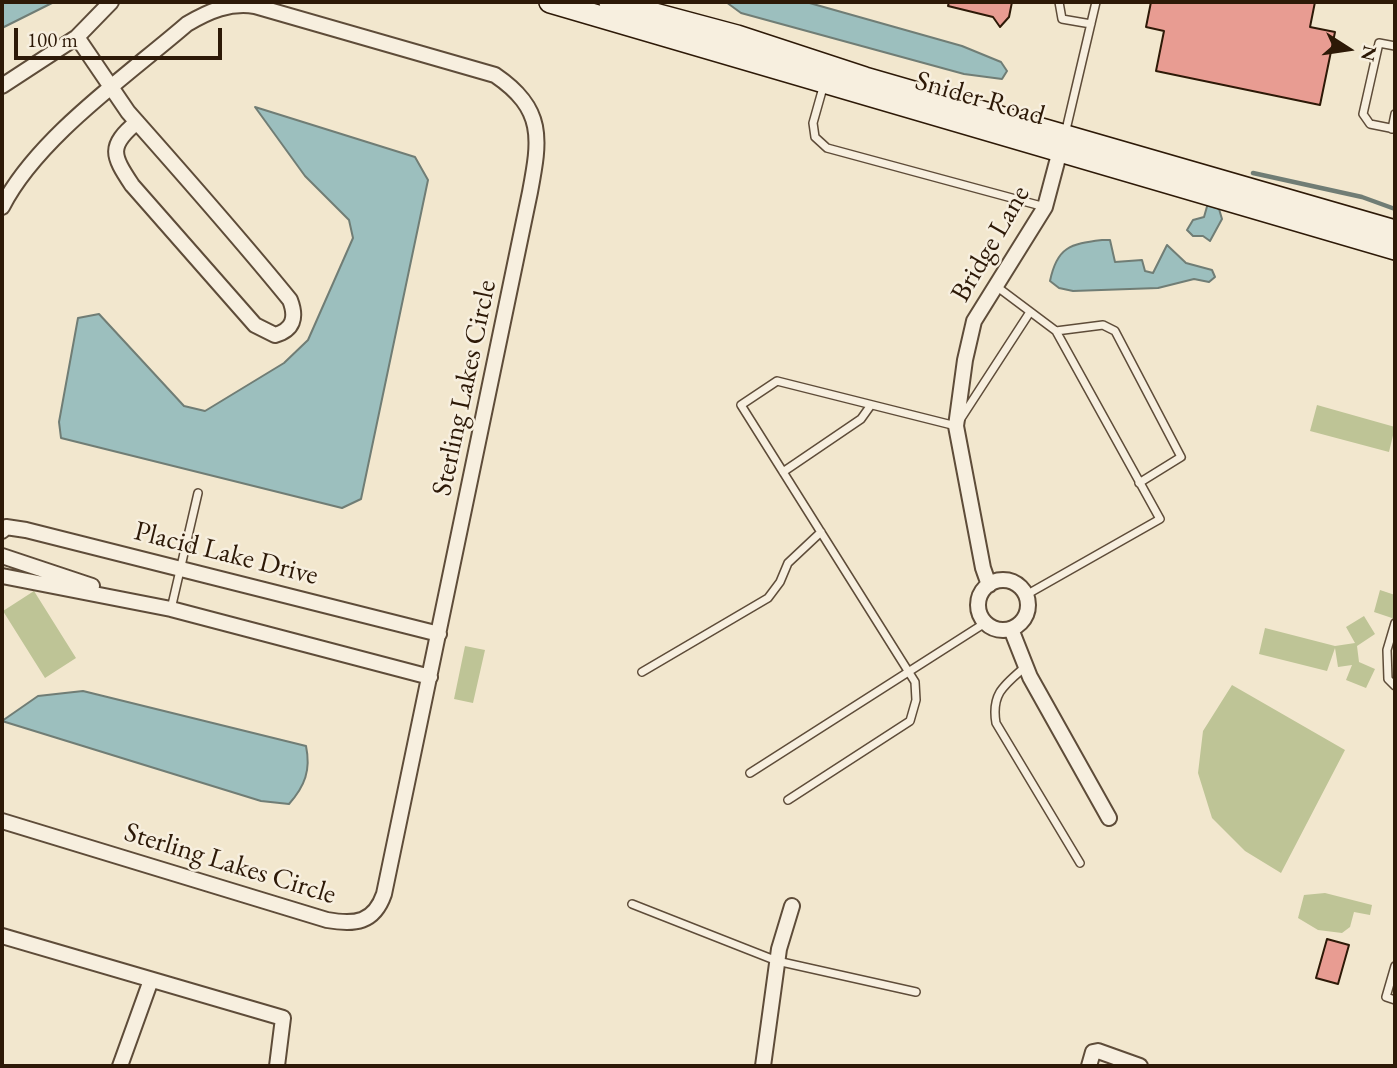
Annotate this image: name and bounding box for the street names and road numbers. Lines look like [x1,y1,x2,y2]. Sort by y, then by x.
street label: Snider Road [911,64,1049,134]
street label: Bridge Lane [944,180,1038,308]
street label: Sterling Lakes Circle [426,277,504,499]
street label: Placid Lake Drive [131,515,321,593]
street label: Sterling Lakes Circle [120,816,340,912]

